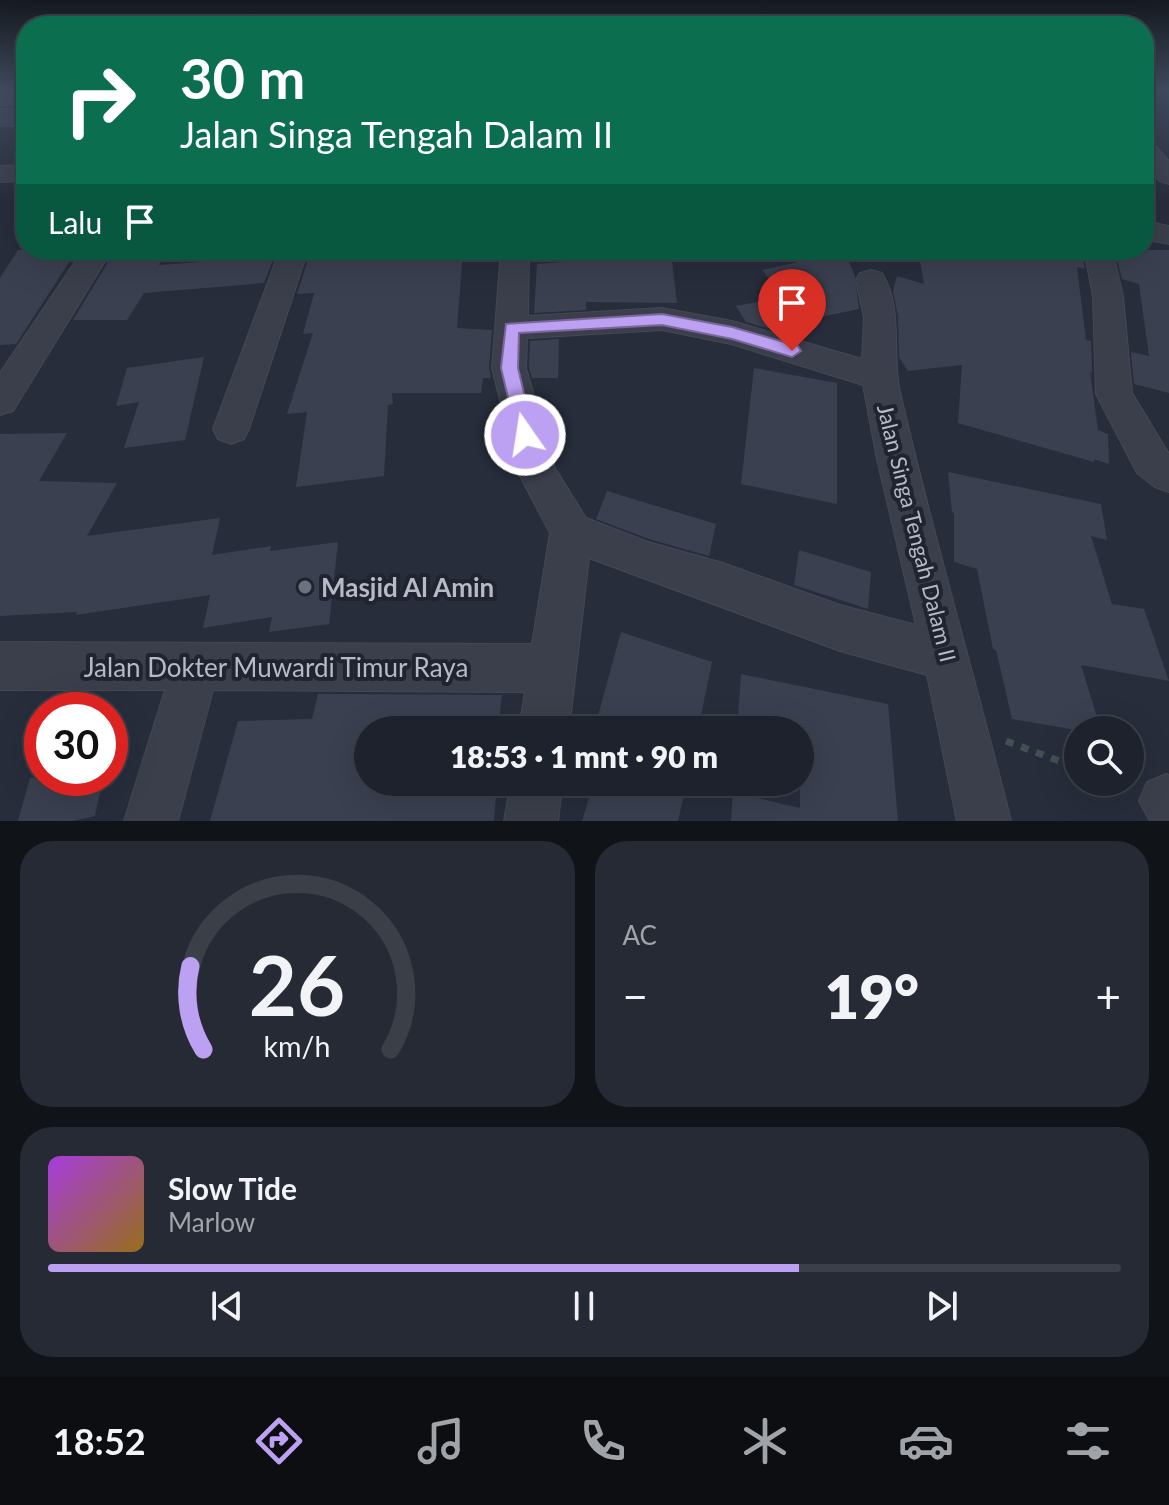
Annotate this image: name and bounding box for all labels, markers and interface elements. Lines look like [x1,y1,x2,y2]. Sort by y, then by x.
text: 30 m [180,44,305,111]
icon: right [48,48,152,152]
text: Jalan Singa Tengah Dalam II [180,112,613,156]
icon: arrive [118,200,162,244]
text: Lalu [48,204,102,240]
pin [758,269,826,351]
icon: arrive [770,281,814,325]
position arrow [483,393,567,477]
street label: Jalan Singa Tengah Dalam II [872,401,962,665]
place label: Masjid Al Amin [321,571,494,603]
marker: Masjid Al Amin [296,578,314,596]
street label: Jalan Dokter Muwardi Timur Raya [84,651,468,683]
speed limit sign: 30 [24,692,128,796]
map controls [1064,716,1144,796]
button: search [1064,716,1144,796]
text: 18:53 · 1 mnt · 90 m [450,738,718,774]
text: AC [623,919,657,951]
text: 26 [249,934,346,1034]
text: 19° [824,960,919,1032]
text: − [623,970,648,1022]
text: + [1095,970,1121,1022]
text: km/h [264,1029,331,1063]
text: Slow Tide [168,1170,297,1206]
text: Marlow [168,1206,255,1238]
icon: previous [205,1284,249,1328]
icon: pause [562,1284,606,1328]
icon: next [920,1284,964,1328]
icon: directions [251,1413,307,1469]
icon: music [413,1413,469,1469]
icon: phone [575,1413,631,1469]
icon: climate [737,1413,793,1469]
icon: car [898,1413,954,1469]
icon: filters [1060,1413,1116,1469]
text: 18:52 [53,1419,146,1463]

